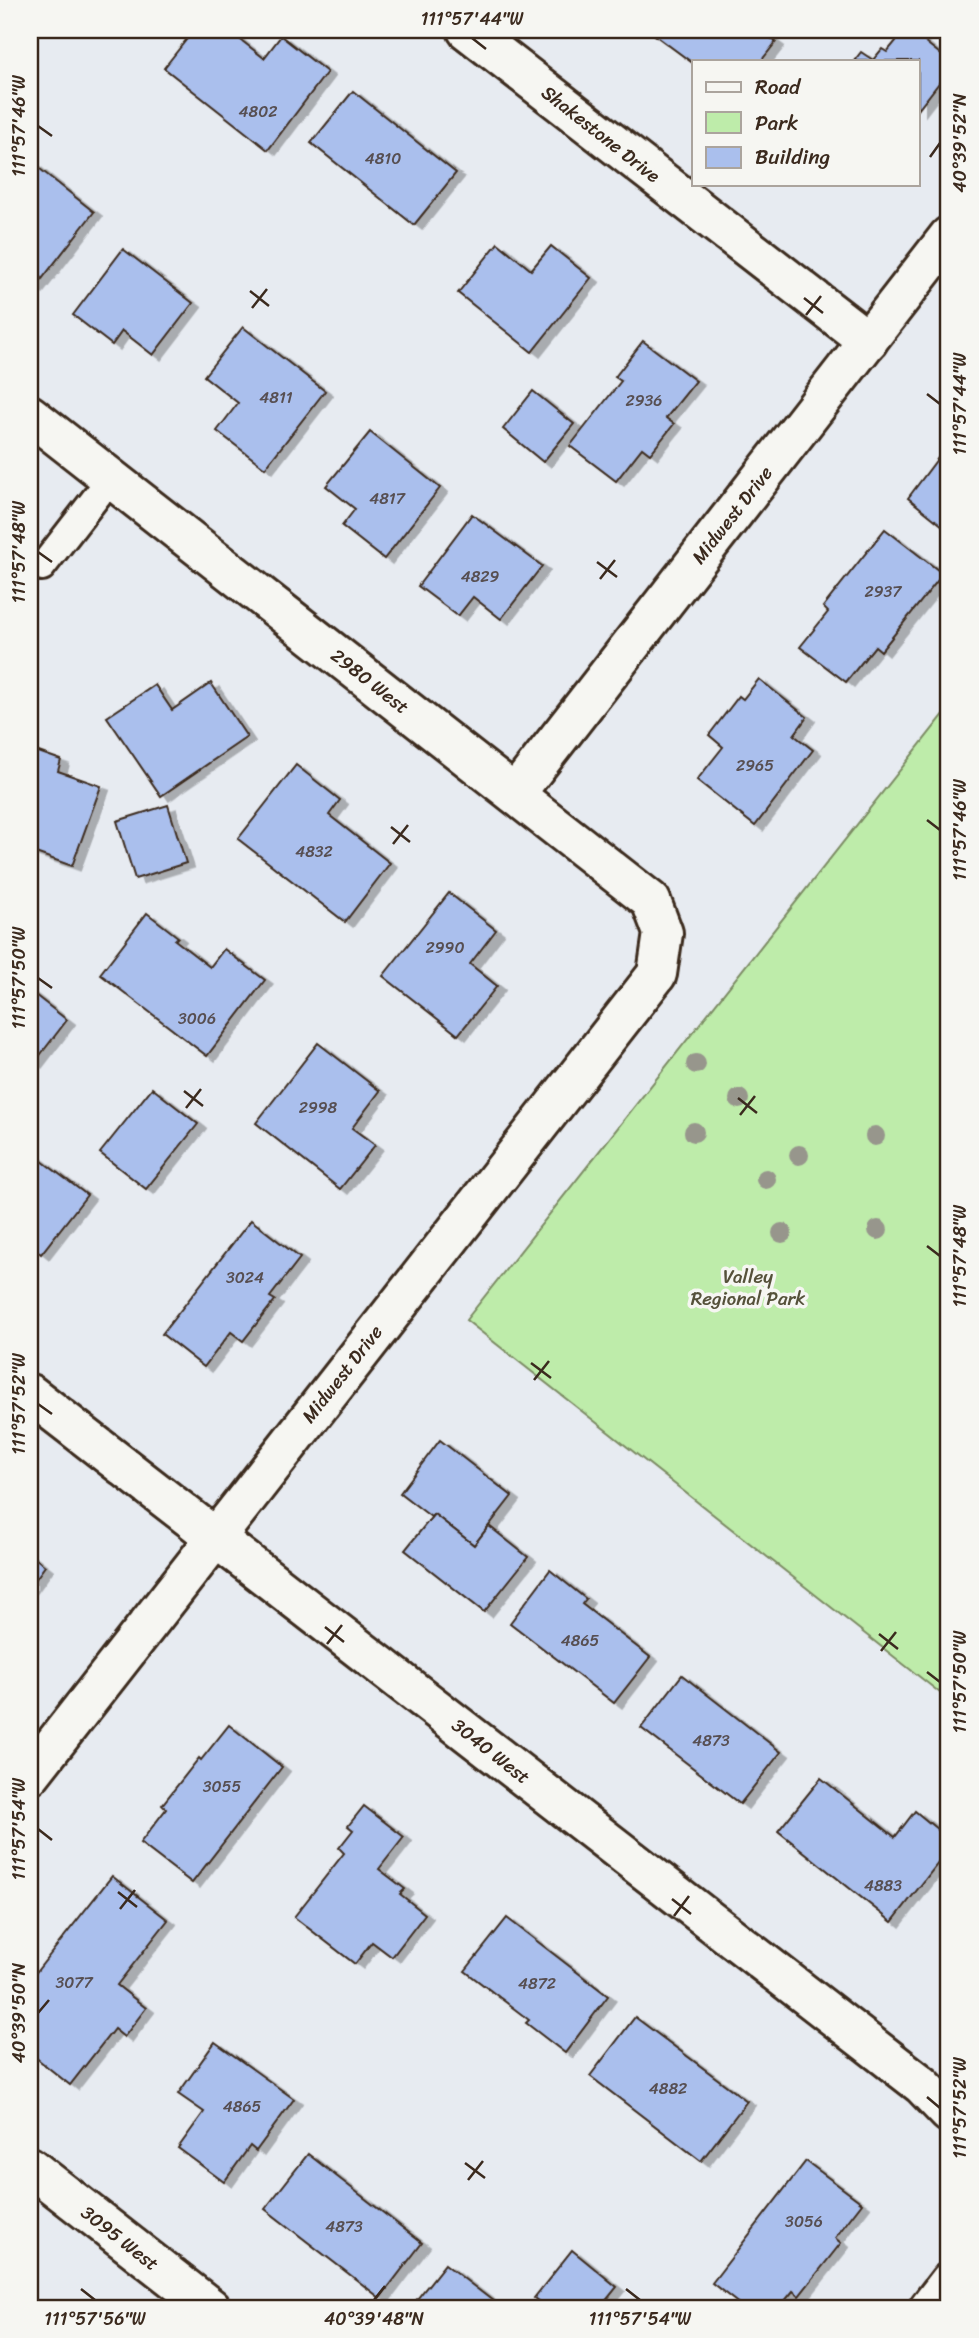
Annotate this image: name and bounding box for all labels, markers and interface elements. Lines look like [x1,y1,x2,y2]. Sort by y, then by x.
text: 111°57'44"W [421,3,524,35]
legend [692,60,920,186]
text: Road [755,68,802,106]
text: 111°57'46"W [3,74,35,177]
street label: Shakestone Drive [534,77,668,191]
text: 40°39'52"N [944,93,976,193]
house number: 4802 [239,97,278,126]
text: Park [755,104,798,142]
text: Building [755,138,831,176]
house number: 4810 [365,144,401,173]
text: 111°57'44"W [944,352,976,455]
house number: 4811 [259,383,293,412]
house number: 2936 [626,386,662,415]
street label: Midwest Drive [683,458,781,572]
house number: 4817 [369,484,406,513]
text: 111°57'48"W [3,500,35,603]
house number: 4829 [461,562,500,591]
house number: 2937 [865,577,902,606]
street label: 2980 West [323,640,417,722]
house number: 2965 [736,751,774,780]
text: 111°57'46"W [944,778,976,881]
house number: 4832 [295,837,333,866]
text: 111°57'50"W [3,926,35,1029]
house number: 2990 [426,933,465,962]
house number: 3006 [178,1004,216,1033]
house number: 2998 [299,1093,338,1122]
text: 111°57'48"W [944,1204,976,1307]
park label: Valley Regional Park [691,1260,805,1315]
house number: 3024 [226,1263,264,1292]
street label: Midwest Drive [293,1317,391,1431]
text: 111°57'52"W [3,1352,35,1455]
house number: 4865 [561,1626,599,1655]
text: 111°57'50"W [944,1630,976,1733]
street label: 3040 West [444,1709,538,1793]
house number: 4873 [692,1726,730,1755]
house number: 3055 [203,1772,241,1801]
text: 111°57'54"W [3,1777,35,1880]
house number: 4883 [864,1871,902,1900]
text: 40°39'50"N [3,1962,35,2063]
house number: 3077 [55,1968,93,1997]
house number: 4872 [518,1969,556,1998]
text: 111°57'52"W [944,2056,976,2159]
house number: 4882 [649,2074,687,2103]
house number: 4865 [223,2092,261,2121]
street label: 3095 West [74,2197,166,2279]
house number: 3056 [785,2207,823,2236]
house number: 4873 [325,2212,363,2241]
text: 111°57'56"W [44,2303,147,2335]
text: 40°39'48"N [324,2303,425,2335]
text: 111°57'54"W [589,2303,692,2335]

